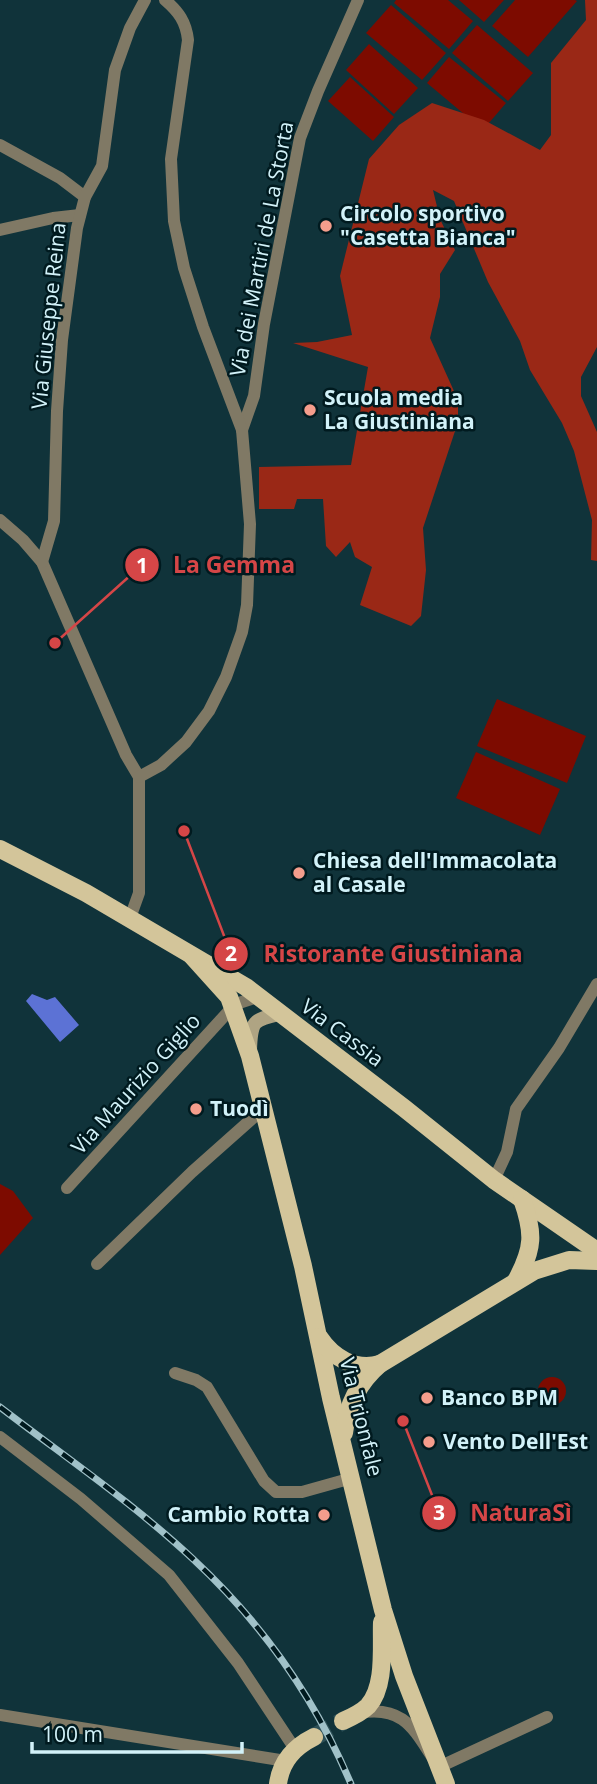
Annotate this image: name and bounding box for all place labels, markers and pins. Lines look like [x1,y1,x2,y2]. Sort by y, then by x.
place label: Circolo sportivo "Casetta Bianca" [340,199,516,251]
marker: Circolo sportivo "Casetta Bianca" [318,218,334,234]
place label: Scuola media La Giustiniana [324,383,475,435]
marker: Scuola media La Giustiniana [302,402,318,418]
callout: La Gemma [124,543,309,587]
place label: Chiesa dell'Immacolata al Casale [313,846,557,898]
marker: Chiesa dell'Immacolata al Casale [291,865,307,881]
callout: Ristorante Giustiniana [214,932,536,976]
place label: Tuodì [210,1094,269,1122]
marker: Tuodì [188,1101,204,1117]
place label: Banco BPM [441,1383,558,1411]
marker: Banco BPM [419,1390,435,1406]
place label: Vento Dell'Est [443,1427,588,1455]
marker: Vento Dell'Est [421,1434,437,1450]
callout: NaturaSì [421,1491,586,1535]
place label: Cambio Rotta [167,1500,310,1528]
marker: Cambio Rotta [316,1507,332,1523]

